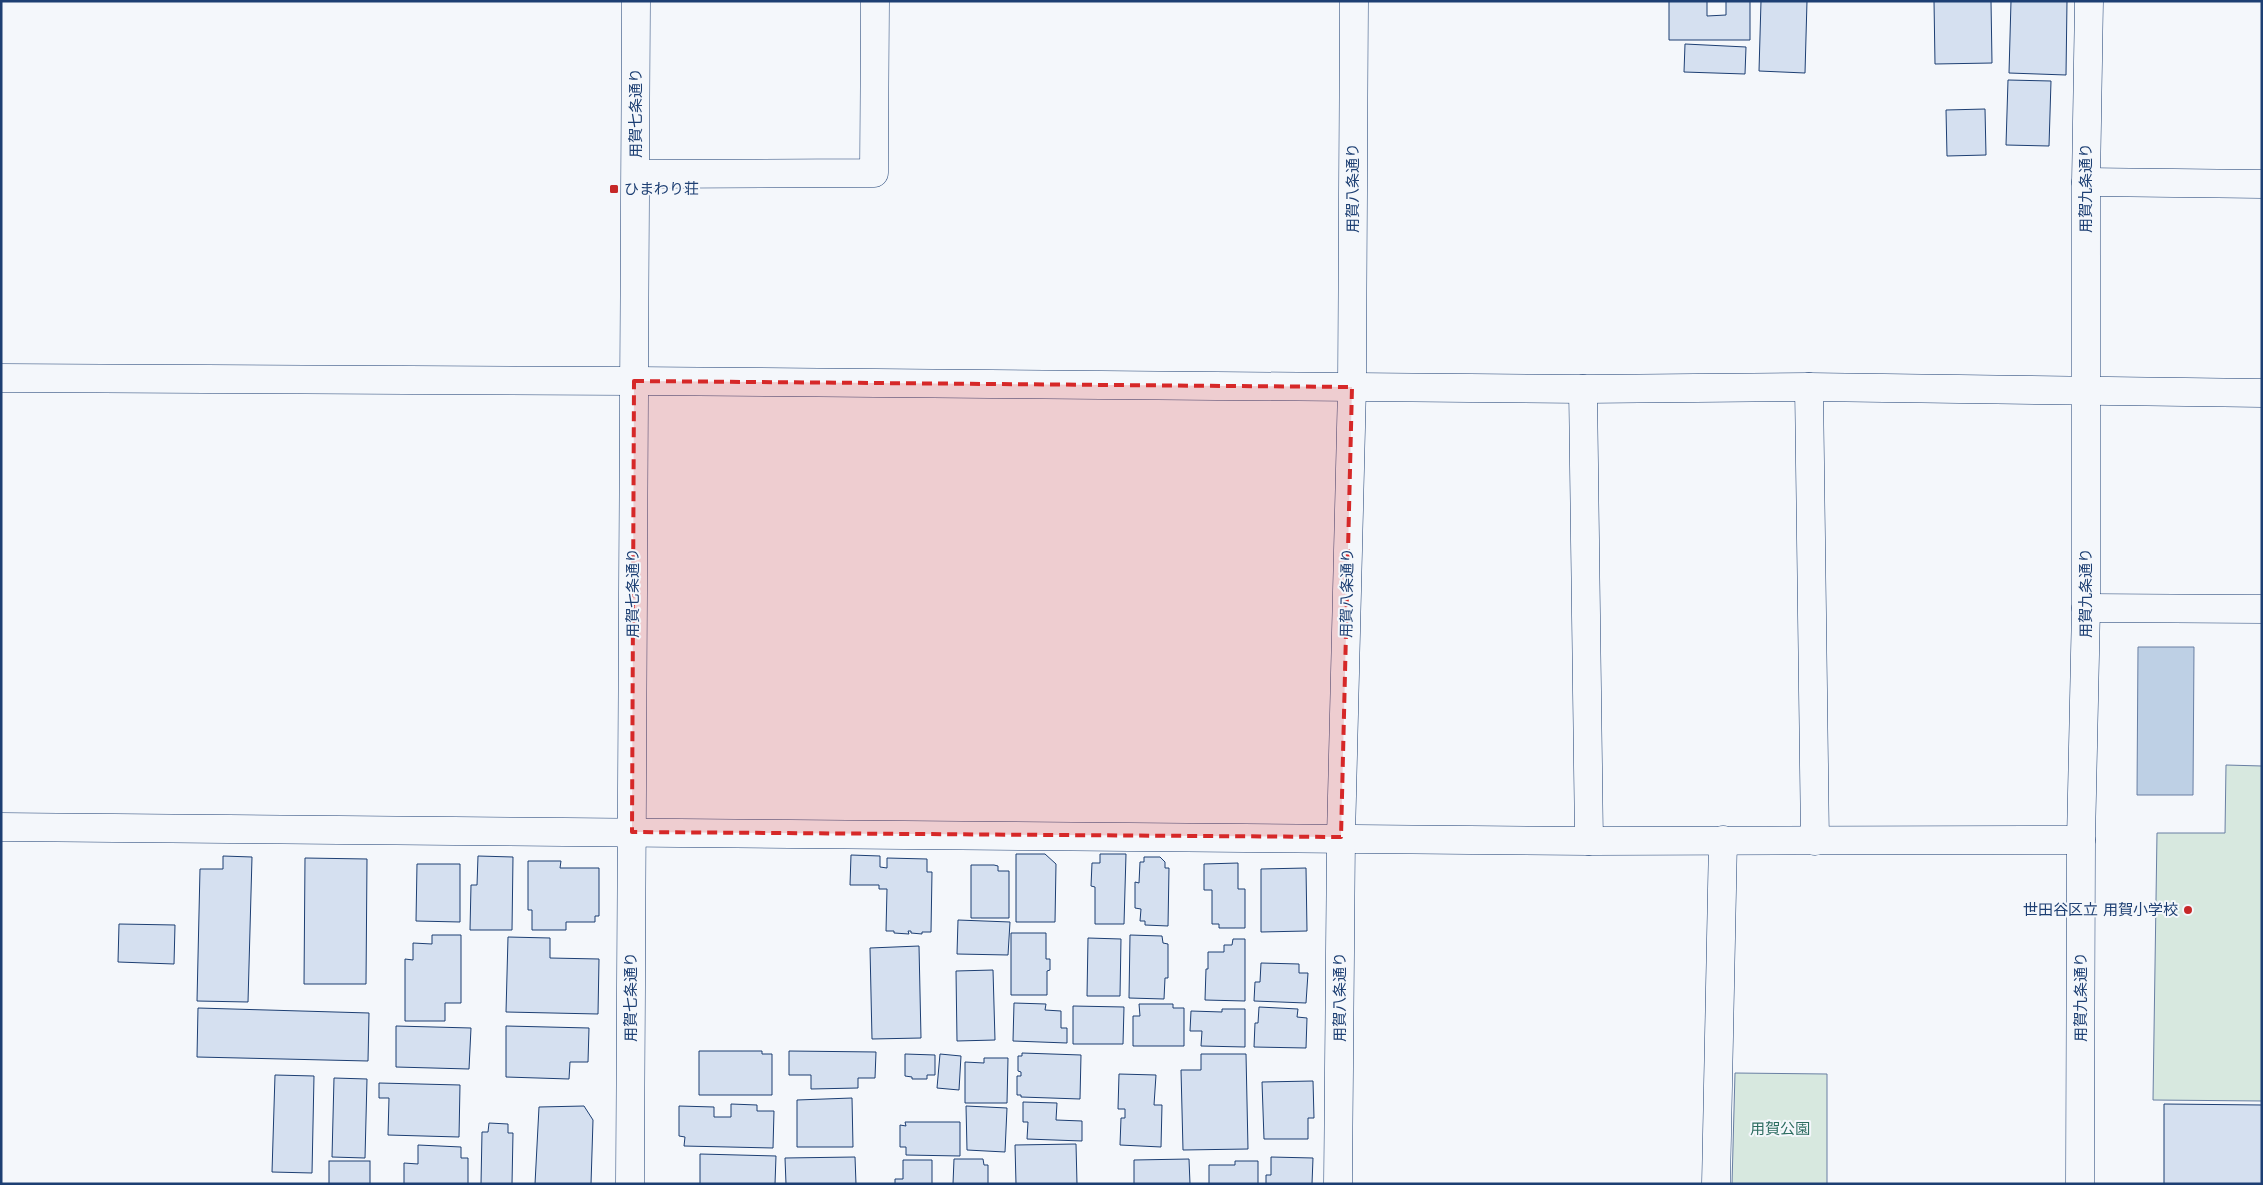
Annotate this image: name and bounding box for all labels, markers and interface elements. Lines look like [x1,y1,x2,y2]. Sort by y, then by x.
street label: 用賀七条通り [627,68,645,158]
street label: 用賀八条通り [1344,143,1362,233]
street label: 用賀九条通り [2077,143,2095,233]
place label: ひまわり荘 [624,180,699,198]
marker: ひまわり荘 [608,183,620,195]
street label: 用賀七条通り [624,548,642,638]
street label: 用賀八条通り [1337,548,1357,638]
street label: 用賀九条通り [2077,548,2095,638]
place label: 世田谷区立 用賀小学校 [2023,901,2178,919]
marker: 世田谷区立 用賀小学校 [2182,904,2194,916]
street label: 用賀七条通り [622,952,640,1042]
street label: 用賀八条通り [1331,952,1349,1042]
street label: 用賀九条通り [2072,952,2090,1042]
park label: 用賀公園 [1750,1120,1810,1138]

